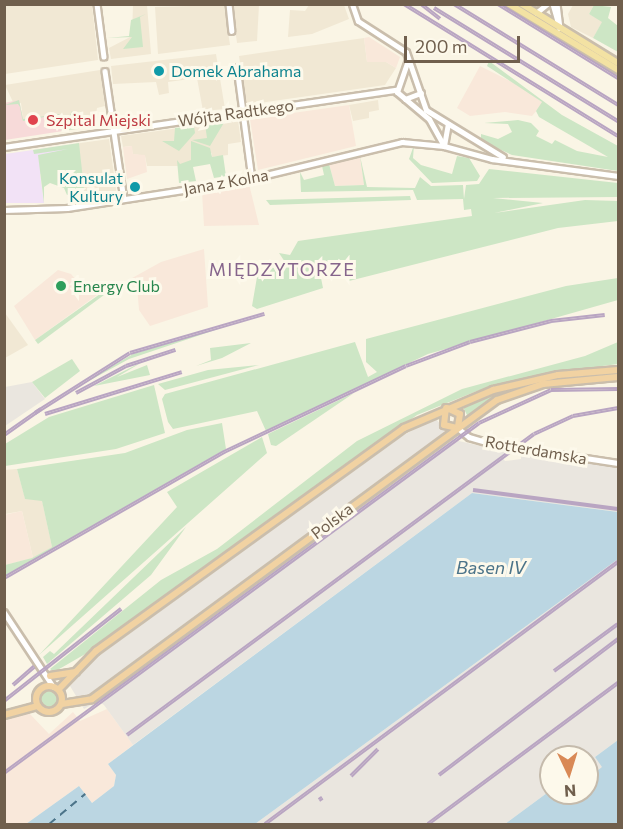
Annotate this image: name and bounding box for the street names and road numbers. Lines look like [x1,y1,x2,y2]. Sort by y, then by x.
street label: Wójta Radtkego [177,95,295,131]
street label: Jana z Kolna [182,165,270,199]
street label: Rotterdamska [484,432,588,468]
street label: Polska [307,499,357,543]

